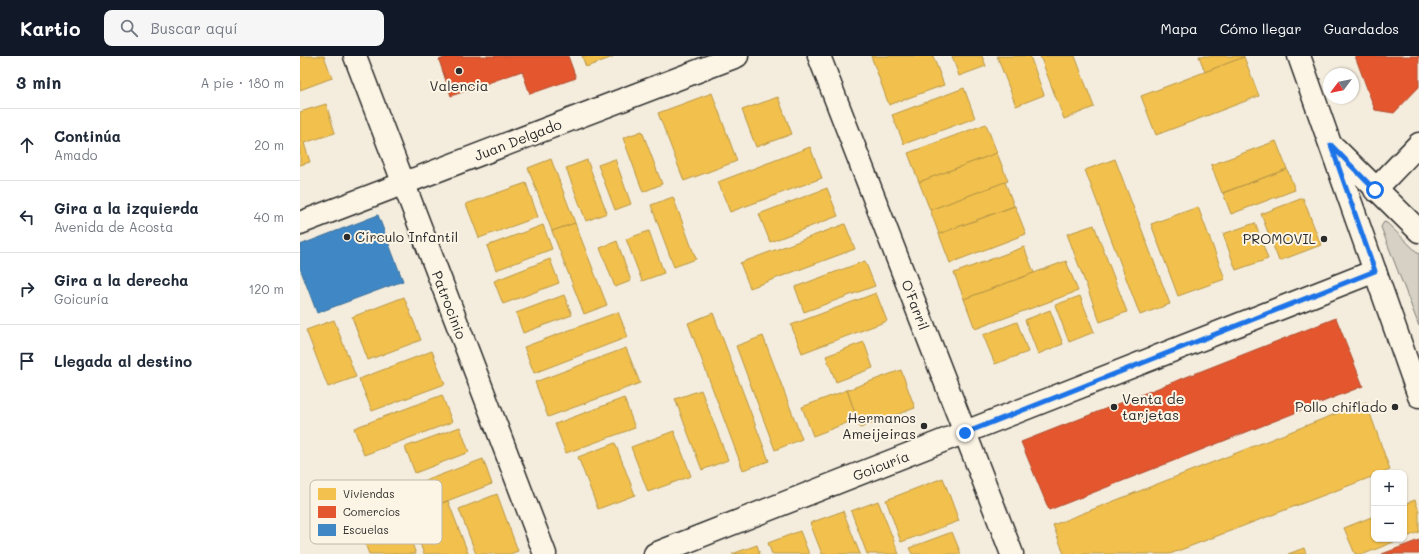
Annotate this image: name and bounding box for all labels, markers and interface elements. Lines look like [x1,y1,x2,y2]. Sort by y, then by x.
search box [104,10,384,46]
text: Kartio [20,16,80,41]
icon: search [118,17,140,39]
text: Buscar aquí [150,18,238,38]
text: Mapa [1161,19,1198,38]
text: Cómo llegar [1220,19,1302,38]
text: Guardados [1324,19,1399,38]
marker: Valencia [454,66,464,76]
north arrow [1323,68,1359,104]
text: 3 min [16,71,61,93]
text: A pie · 180 m [201,74,284,91]
place label: Valencia [430,76,488,95]
street label: Juan Delgado [471,114,564,165]
text: Continúa [54,126,121,146]
icon: ahead [16,134,38,156]
text: 20 m [254,136,284,153]
text: Amado [54,146,97,163]
route start [1366,181,1384,199]
text: Gira a la izquierda [54,198,199,218]
icon: left [16,206,38,228]
text: 40 m [254,208,284,225]
text: Avenida de Acosta [54,218,173,235]
place label: Círculo Infantil [355,227,458,246]
place label: PROMOVIL [1243,229,1317,248]
marker: Círculo Infantil [342,232,352,242]
marker: PROMOVIL [1319,234,1329,244]
street label: Patrocinio [428,268,471,342]
text: Gira a la derecha [54,270,188,290]
street label: O'Farril [897,277,934,333]
icon: right [16,278,38,300]
text: 120 m [248,280,284,297]
text: Goicuría [54,290,109,307]
icon: arrive [16,350,38,372]
text: Llegada al destino [54,351,192,371]
place label: Venta de tarjetas [1122,389,1184,424]
place label: Pollo chiflado [1295,397,1387,416]
marker: Venta de tarjetas [1109,402,1119,412]
marker: Pollo chiflado [1390,402,1400,412]
place label: Hermanos Ameijeiras [842,408,916,443]
marker: Hermanos Ameijeiras [919,421,929,431]
route end [956,424,974,442]
street label: Goicuría [850,446,912,485]
map controls [1371,470,1407,542]
button: + [1371,470,1407,506]
legend [310,480,442,544]
text: Viviendas [343,486,395,501]
text: Comercios [343,504,400,519]
button: − [1371,506,1407,542]
text: Escuelas [343,522,389,537]

